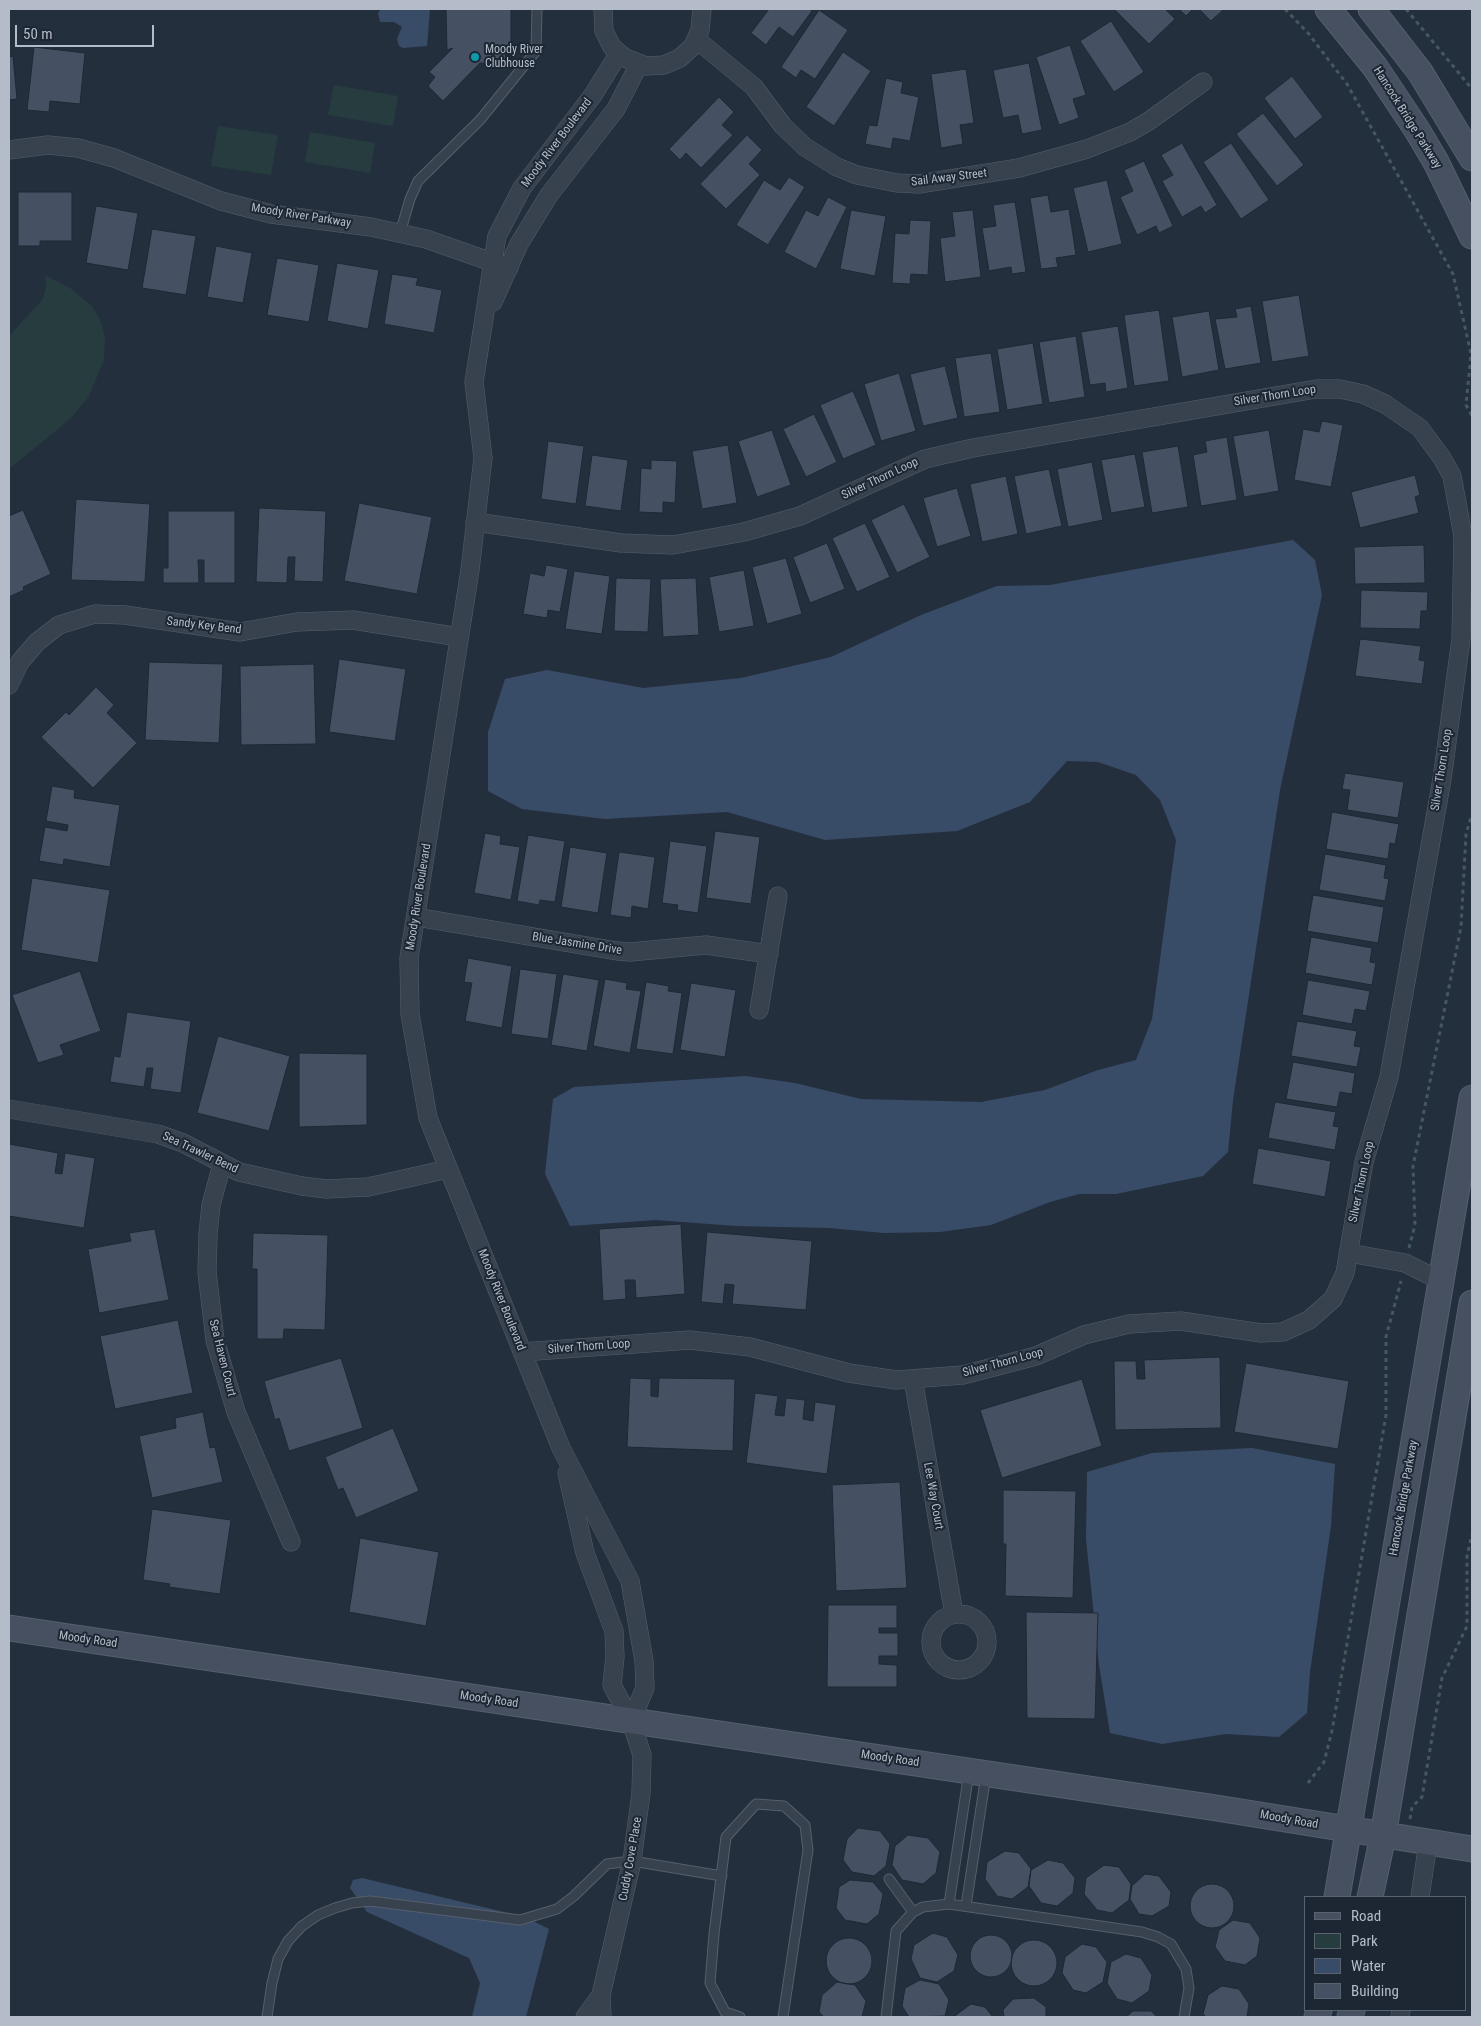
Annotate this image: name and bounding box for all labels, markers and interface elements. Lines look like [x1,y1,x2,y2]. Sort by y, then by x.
scale bar [18,15,156,47]
text: 50 m [23,25,53,43]
place label: Moody River Clubhouse [485,43,543,71]
marker: Moody River Clubhouse [469,51,481,63]
street label: Hancock Bridge Parkway [1370,64,1444,172]
street label: Moody River Boulevard [519,96,595,190]
street label: Sail Away Street [910,166,988,190]
street label: Moody River Parkway [250,201,352,231]
street label: Silver Thorn Loop [1233,382,1317,410]
street label: Silver Thorn Loop [839,455,921,503]
street label: Sandy Key Bend [166,614,242,638]
street label: Silver Thorn Loop [1428,728,1456,812]
street label: Moody River Boulevard [403,843,435,951]
street label: Blue Jasmine Drive [531,930,623,958]
street label: Sea Trawler Bend [160,1129,240,1177]
street label: Silver Thorn Loop [1346,1140,1378,1224]
street label: Moody River Boulevard [474,1247,528,1353]
street label: Sea Haven Court [205,1318,239,1398]
street label: Silver Thorn Loop [547,1337,631,1357]
street label: Silver Thorn Loop [961,1345,1045,1381]
street label: Hancock Bridge Parkway [1387,1439,1421,1557]
street label: Lee Way Court [920,1461,946,1531]
street label: Moody Road [58,1629,118,1651]
street label: Moody Road [459,1689,519,1711]
street label: Moody Road [860,1748,920,1770]
street label: Moody Road [1259,1808,1319,1832]
street label: Cuddy Cove Place [617,1816,645,1902]
legend [1304,1896,1466,2011]
text: Road [1351,1907,1381,1925]
text: Park [1351,1932,1378,1950]
text: Water [1351,1957,1385,1975]
text: Building [1351,1982,1399,2000]

